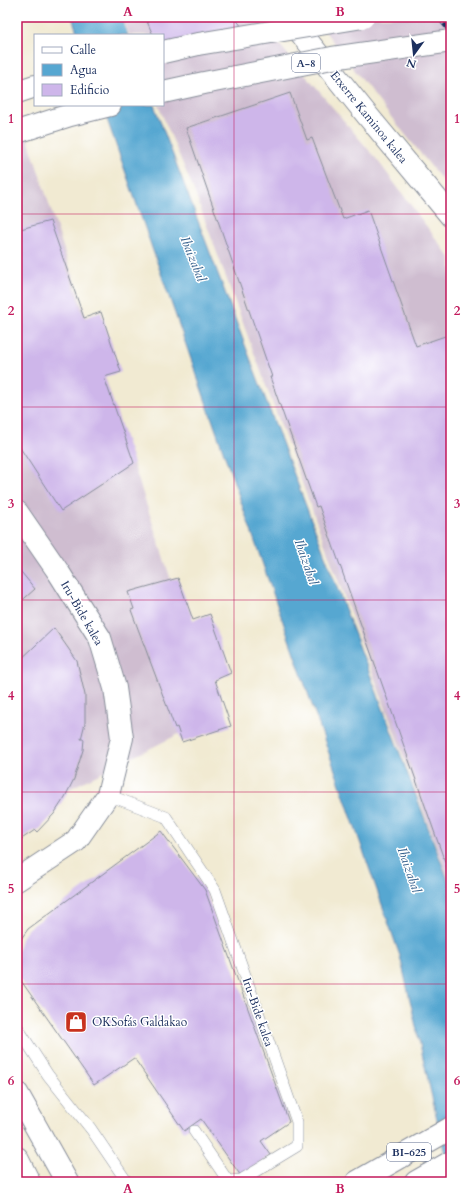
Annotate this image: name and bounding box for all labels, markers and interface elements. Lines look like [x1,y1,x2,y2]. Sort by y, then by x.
text: A [123,3,133,21]
text: B [335,3,345,21]
legend [34,34,164,106]
north arrow [394,34,434,74]
text: Calle [70,42,96,58]
road number: A-8 [292,54,320,72]
text: N [405,55,418,72]
text: Agua [70,62,98,78]
street label: Etxerre Kaminoa kalea [327,67,412,167]
text: Edificio [70,82,110,98]
text: 1 [8,110,14,128]
text: 1 [454,110,460,128]
water label: Ibaizabal [176,234,210,285]
text: 2 [8,302,15,320]
text: 2 [454,302,461,320]
text: 3 [8,495,15,513]
text: 3 [454,495,461,513]
water label: Ibaizabal [290,537,322,588]
street label: Iru-Bide kalea [57,578,107,649]
text: 4 [8,687,15,705]
text: 4 [454,687,461,705]
water label: Ibaizabal [393,845,425,896]
text: 5 [8,880,14,898]
text: 5 [454,880,460,898]
street label: Iru-Bide kalea [239,975,278,1050]
shop icon: OKSofás Galdakao [63,1009,89,1035]
place label: OKSofás Galdakao [92,1014,188,1030]
text: 6 [8,1072,15,1090]
text: 6 [454,1072,461,1090]
road number: BI-625 [387,1143,431,1161]
text: A [123,1180,133,1198]
text: B [335,1180,345,1198]

